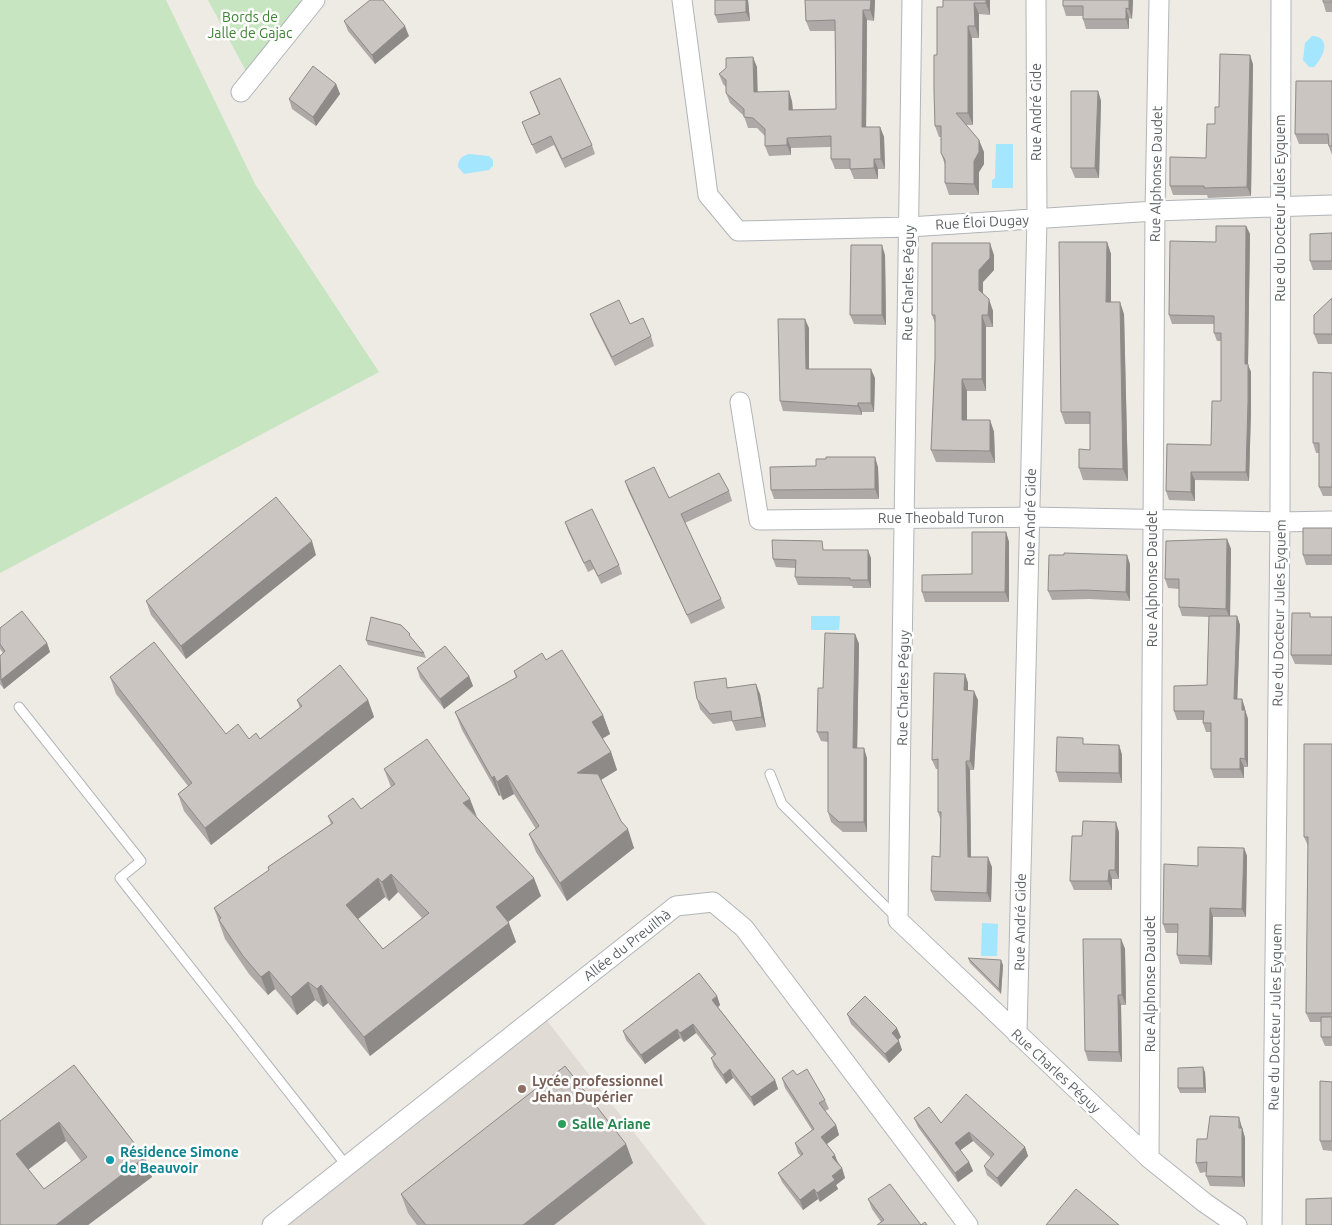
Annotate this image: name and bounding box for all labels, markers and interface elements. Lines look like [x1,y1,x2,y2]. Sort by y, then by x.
park label: Bords de Jalle de Gajac [207,9,293,41]
street label: Rue André Gide [1028,63,1044,161]
street label: Rue Alphonse Daudet [1147,105,1165,242]
street label: Rue du Docteur Jules Eyquem [1272,114,1288,302]
street label: Rue Éloi Dugay [935,211,1030,232]
street label: Rue Charles Péguy [899,225,917,341]
street label: Rue André Gide [1021,468,1039,566]
street label: Rue Theobald Turon [878,510,1004,526]
street label: Rue Alphonse Daudet [1144,510,1160,647]
street label: Rue du Docteur Jules Eyquem [1269,519,1289,707]
street label: Rue Charles Péguy [894,630,912,746]
street label: Rue André Gide [1011,873,1029,971]
street label: Allée du Preuilhà [580,906,674,984]
street label: Rue Alphonse Daudet [1142,915,1158,1052]
street label: Rue du Docteur Jules Eyquem [1265,923,1285,1111]
street label: Rue Charles Péguy [1008,1026,1104,1117]
place label: Lycée professionnel Jehan Dupérier [532,1073,663,1105]
marker: Lycée professionnel Jehan Dupérier [516,1083,528,1095]
place label: Salle Ariane [572,1116,651,1132]
marker: Salle Ariane [556,1118,568,1130]
place label: Résidence Simone de Beauvoir [120,1144,239,1176]
marker: Résidence Simone de Beauvoir [104,1154,116,1166]

